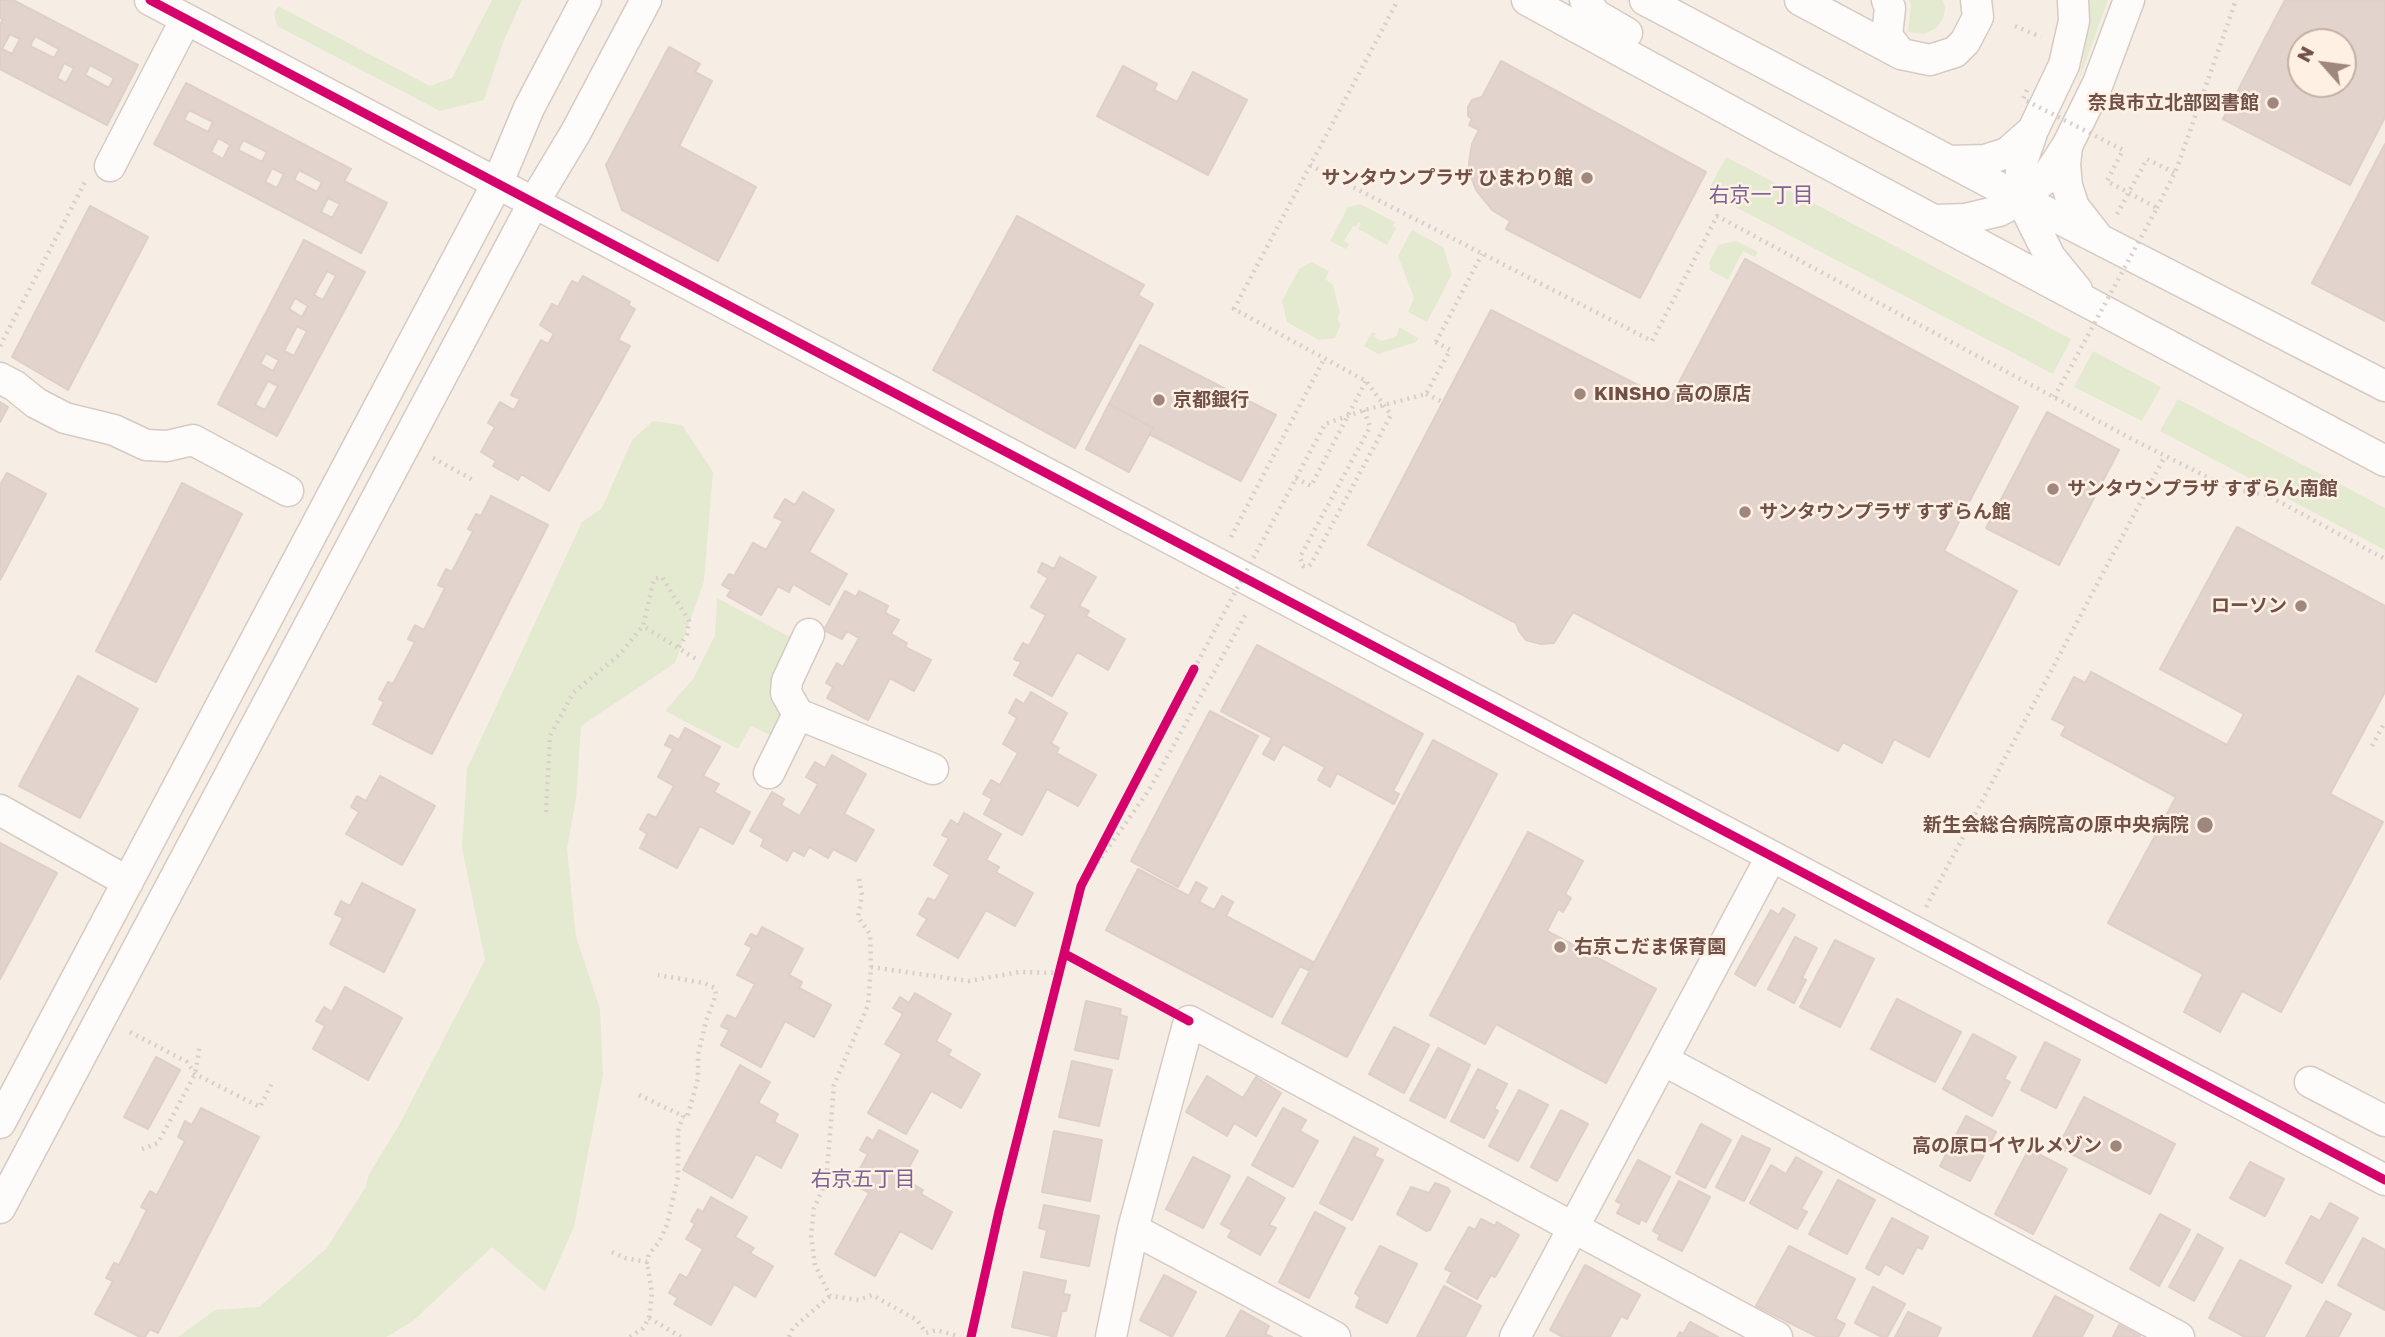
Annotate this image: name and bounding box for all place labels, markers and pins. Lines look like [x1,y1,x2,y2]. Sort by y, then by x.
place label: 奈良市立北部図書館 [2088,92,2259,114]
marker: 奈良市立北部図書館 [2265,95,2281,111]
place label: サンタウンプラザ ひまわり館 [1321,167,1573,189]
marker: サンタウンプラザ ひまわり館 [1579,170,1595,186]
place label: KINSHO 高の原店 [1594,383,1751,405]
marker: KINSHO 高の原店 [1572,386,1588,402]
place label: 京都銀行 [1173,389,1249,411]
marker: 京都銀行 [1151,392,1167,408]
place label: サンタウンプラザ すずらん南館 [2067,478,2338,500]
marker: サンタウンプラザ すずらん南館 [2045,481,2061,497]
place label: サンタウンプラザ すずらん館 [1759,501,2011,523]
marker: サンタウンプラザ すずらん館 [1737,504,1753,520]
place label: ローソン [2211,595,2287,617]
marker: ローソン [2293,598,2309,614]
place label: 新生会総合病院高の原中央病院 [1923,814,2189,836]
marker: 新生会総合病院高の原中央病院 [2195,815,2215,835]
place label: 右京こだま保育園 [1574,936,1726,958]
marker: 右京こだま保育園 [1552,939,1568,955]
place label: 高の原ロイヤルメゾン [1912,1135,2102,1157]
marker: 高の原ロイヤルメゾン [2108,1138,2124,1154]

